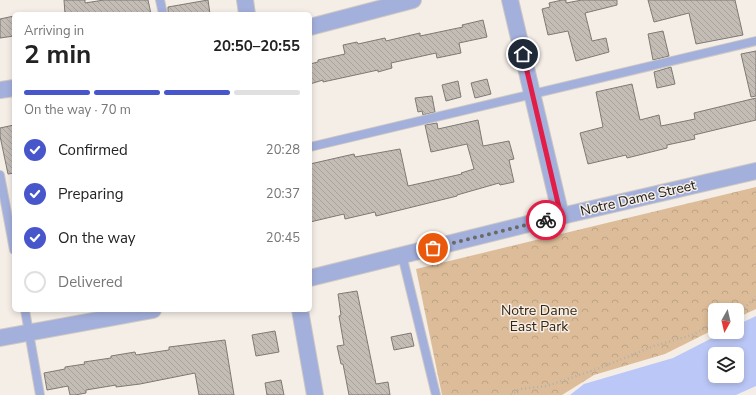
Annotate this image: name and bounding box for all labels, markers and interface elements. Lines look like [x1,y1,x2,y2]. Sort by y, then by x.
text: Arriving in [24,22,84,40]
text: 20:50–20:55 [213,36,300,56]
text: 2 min [24,37,91,72]
pin [506,37,540,71]
icon: home [512,43,534,65]
text: On the way · 70 m [24,101,131,119]
icon: check [24,139,46,161]
text: Confirmed [58,140,128,160]
text: 20:28 [266,141,300,159]
street label: Notre Dame Street [578,175,698,221]
icon: check [24,183,46,205]
text: Preparing [58,184,123,204]
text: 20:37 [266,185,300,203]
courier [526,200,566,240]
icon: bike [535,209,557,231]
icon: check [24,227,46,249]
text: On the way [58,228,136,248]
text: 20:45 [266,229,300,247]
pin [416,231,450,265]
icon: bag [422,237,444,259]
text: Delivered [58,272,123,292]
park label: Notre Dame East Park [501,301,577,336]
north arrow [708,303,744,339]
map controls [708,303,744,383]
button: layers [708,347,744,383]

